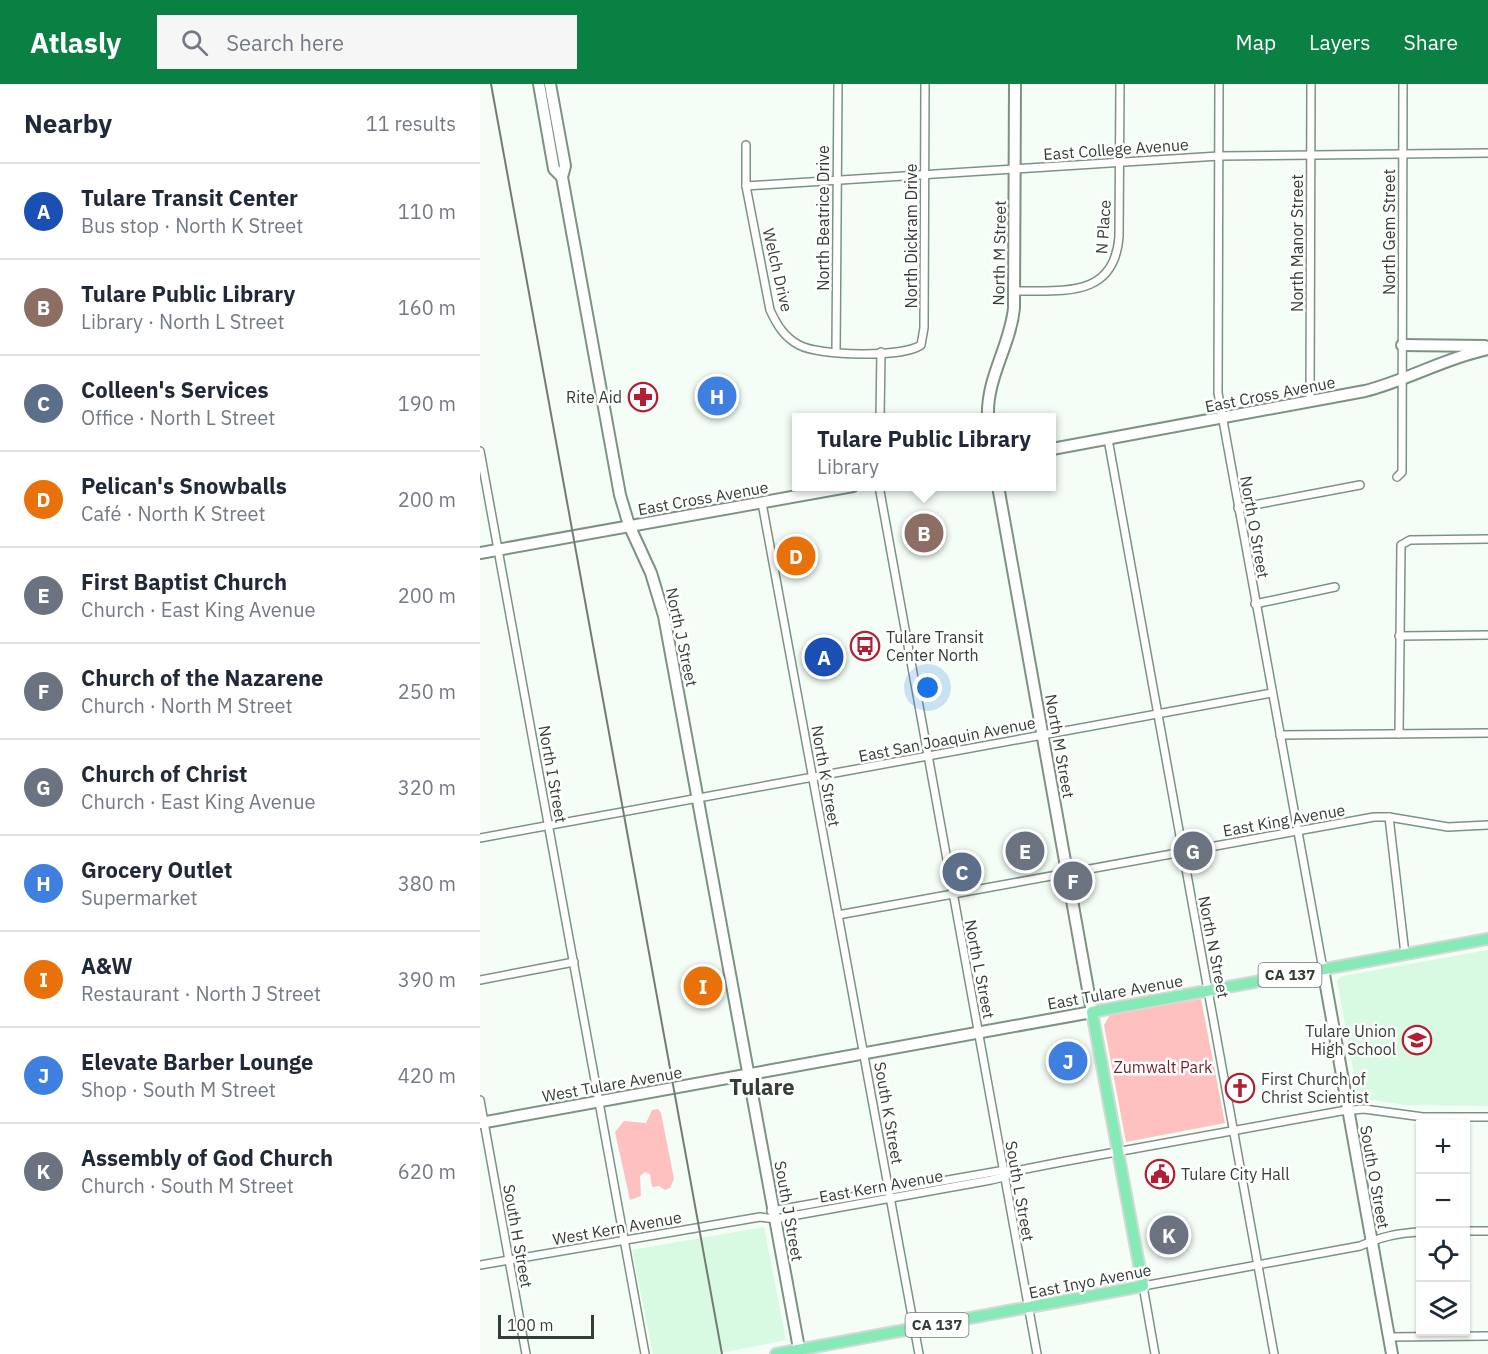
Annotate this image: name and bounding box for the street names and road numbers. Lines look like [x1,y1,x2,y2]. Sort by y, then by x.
street label: East College Avenue [1043,134,1190,164]
street label: North Beatrice Drive [813,145,833,291]
street label: North Dickram Drive [901,163,921,309]
street label: North Gem Street [1379,169,1399,295]
street label: North Manor Street [1287,174,1307,312]
street label: N Place [1091,199,1115,255]
street label: North M Street [988,200,1010,306]
street label: Welch Drive [759,226,797,314]
street label: East Cross Avenue [1203,372,1337,416]
street label: North O Street [1236,474,1274,580]
street label: East Cross Avenue [636,477,770,519]
street label: North J Street [662,586,702,688]
street label: North M Street [1041,692,1079,800]
street label: East San Joaquin Avenue [857,712,1037,766]
street label: North I Street [535,724,571,824]
street label: North K Street [807,724,845,828]
street label: East King Avenue [1221,799,1347,841]
street label: North N Street [1194,894,1234,1000]
street label: North L Street [961,918,999,1020]
road number: CA 137 [1258,963,1322,987]
street label: East Tulare Avenue [1046,970,1184,1014]
street label: South K Street [870,1060,908,1166]
street label: West Tulare Avenue [540,1062,684,1106]
street label: South O Street [1356,1124,1394,1230]
street label: South L Street [1001,1139,1039,1243]
street label: South J Street [770,1159,808,1263]
street label: East Kern Avenue [817,1165,945,1207]
street label: South H Street [499,1183,537,1289]
street label: West Kern Avenue [551,1207,683,1249]
street label: East Inyo Avenue [1027,1259,1153,1303]
road number: CA 137 [906,1313,968,1337]

